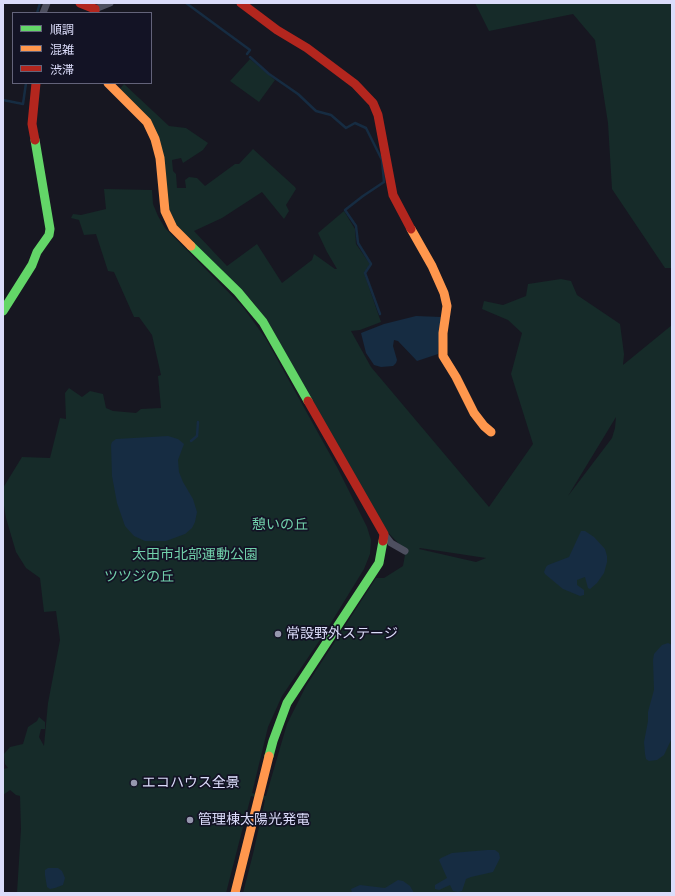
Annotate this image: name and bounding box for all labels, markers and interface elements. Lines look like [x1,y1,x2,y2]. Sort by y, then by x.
legend [12,12,152,84]
text: 順調 [50,23,74,37]
text: 混雑 [50,43,74,57]
text: 渋滞 [50,63,74,77]
park label: 憩いの丘 [252,517,308,533]
park label: 太田市北部運動公園 [132,547,258,563]
park label: ツツジの丘 [104,569,174,585]
place label: 常設野外ステージ [286,626,398,642]
marker: 常設野外ステージ [273,629,283,639]
place label: エコハウス全景 [142,775,240,791]
marker: エコハウス全景 [129,778,139,788]
place label: 管理棟太陽光発電 [198,812,310,828]
marker: 管理棟太陽光発電 [185,815,195,825]

